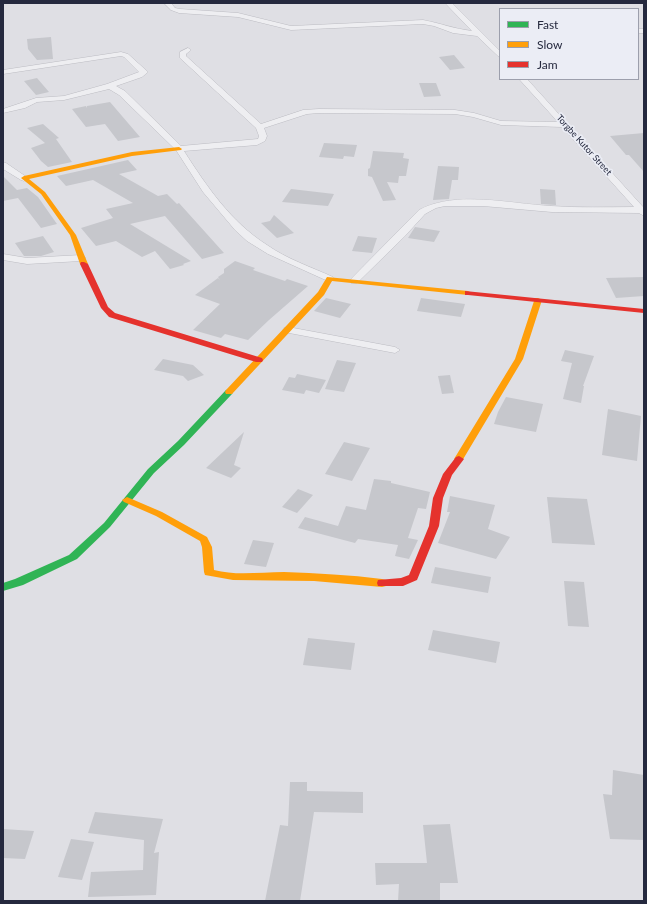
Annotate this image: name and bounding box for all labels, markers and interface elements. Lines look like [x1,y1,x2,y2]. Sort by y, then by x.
legend [499,8,639,80]
text: Fast [537,17,558,32]
text: Slow [537,37,562,52]
text: Jam [537,57,558,72]
street label: Torgbe Kutor Street [554,113,614,177]

